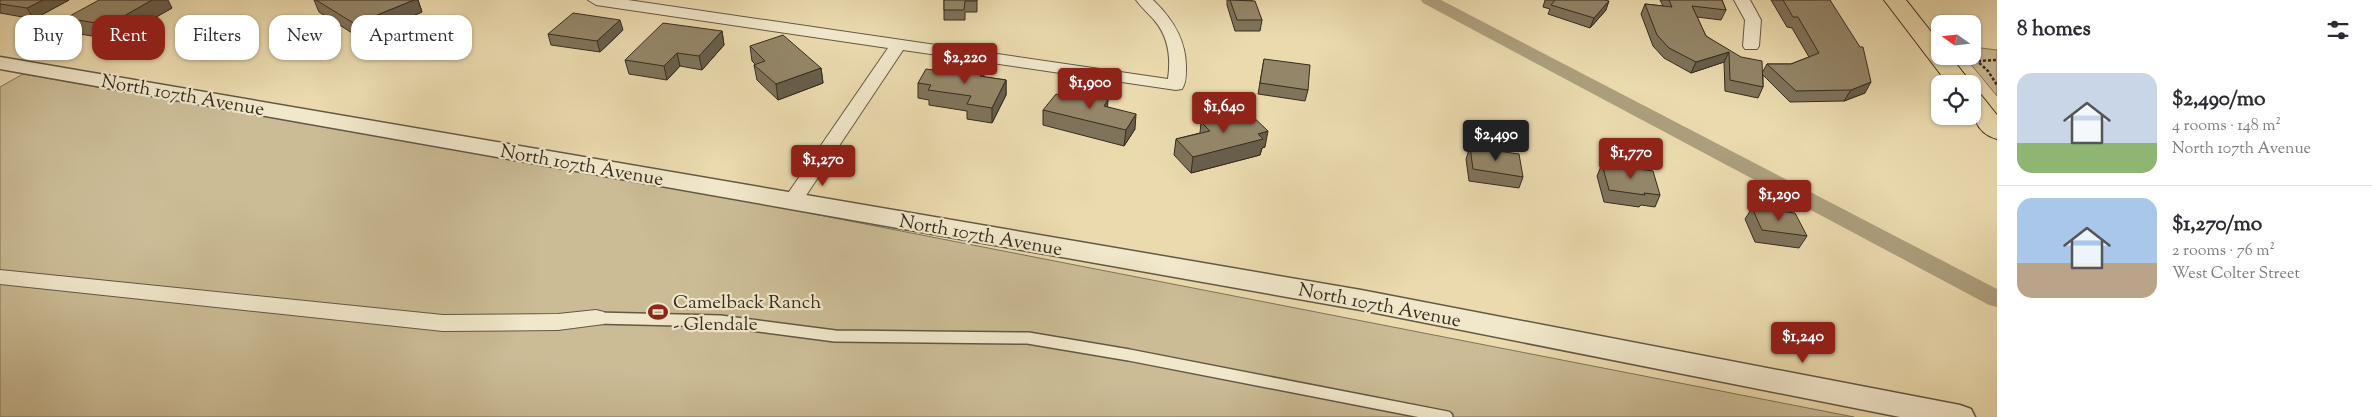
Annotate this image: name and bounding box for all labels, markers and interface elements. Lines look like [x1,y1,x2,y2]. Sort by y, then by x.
chip: Buy [15,15,82,60]
chip: Rent [92,15,165,60]
chip: Filters [175,15,259,60]
chip: New [269,15,341,60]
chip: Apartment [351,15,472,60]
north arrow [1931,15,1981,65]
map controls [1931,15,1981,125]
text: 8 homes [2017,15,2091,45]
icon: filters [2324,16,2352,44]
pin: $2,220 [924,42,1006,85]
text: $2,220 [943,47,987,70]
pin: $1,900 [1049,68,1131,110]
street label: North 107th Avenue [99,69,266,124]
text: $1,900 [1069,72,1111,95]
button: locate [1931,75,1981,125]
text: $2,490/mo [2172,85,2266,115]
pin: $1,640 [1183,92,1265,134]
icon: home [2057,93,2117,153]
text: $1,640 [1203,96,1245,119]
text: 4 rooms · 148 m² [2172,115,2281,138]
pin: $2,490 [1455,120,1537,162]
text: $2,490 [1474,124,1518,147]
pin: $1,770 [1590,138,1672,180]
text: North 107th Avenue [2172,138,2311,161]
street label: North 107th Avenue [498,139,665,194]
text: $1,770 [1610,142,1652,165]
pin: $1,270 [782,144,864,187]
text: $1,270 [802,149,844,172]
pin: $1,290 [1738,180,1820,222]
text: $1,290 [1758,184,1800,207]
street label: North 107th Avenue [897,209,1064,264]
text: $1,270/mo [2172,210,2262,240]
icon: home [2057,218,2117,278]
text: 2 rooms · 76 m² [2172,240,2275,263]
text: West Colter Street [2172,263,2300,286]
street label: North 107th Avenue [1296,277,1463,335]
place label: Camelback Ranch - Glendale [673,290,821,339]
sports icon: Camelback Ranch - Glendale [647,301,669,323]
pin: $1,240 [1762,322,1844,364]
text: $1,240 [1782,326,1824,349]

